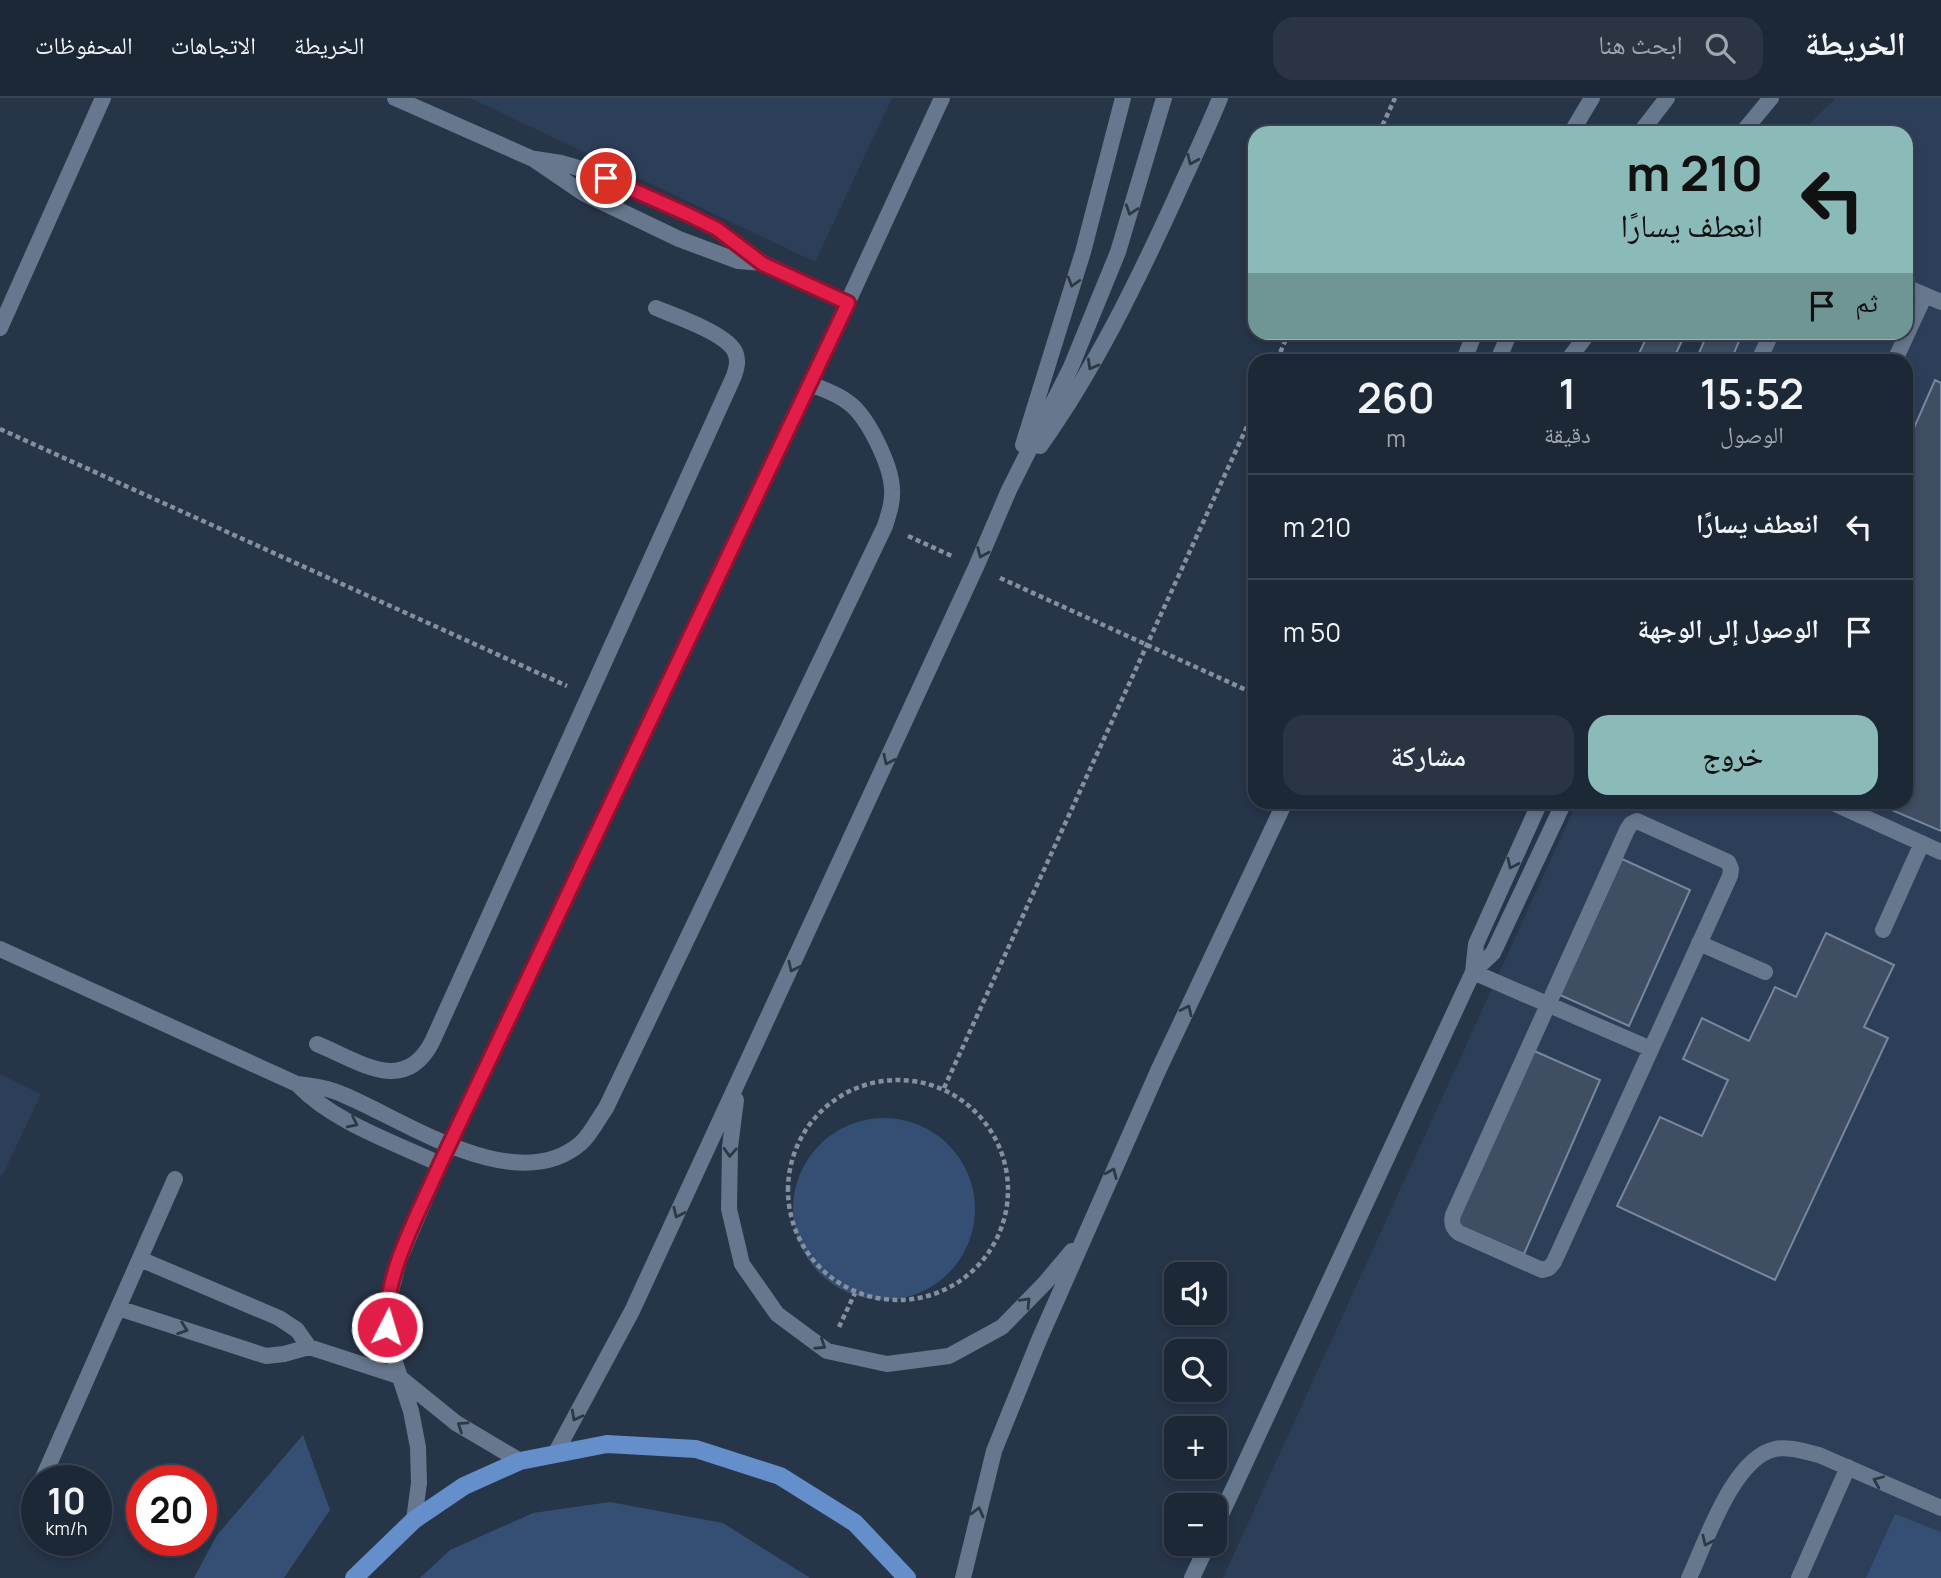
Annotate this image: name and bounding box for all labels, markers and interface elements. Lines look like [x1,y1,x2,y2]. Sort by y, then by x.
search box [1273,17,1763,80]
text: الخريطة [1805,20,1906,65]
text: ابحث هنا [1598,26,1683,62]
text: المحفوظات [35,28,133,61]
text: الاتجاهات [171,28,256,61]
text: الخريطة [294,28,365,61]
icon: search [1701,29,1739,67]
text: 210 m [1626,139,1763,206]
pin [576,148,636,208]
one-way arrow [1186,153,1200,166]
icon: left [1787,154,1878,245]
icon: arrive [587,159,625,197]
text: انعطف يسارًا [1620,203,1763,247]
one-way arrow [1125,204,1139,216]
one-way arrow [1067,276,1082,288]
text: ثم [1855,284,1878,320]
icon: arrive [1803,287,1841,325]
one-way arrow [1087,357,1100,370]
text: 1 [1558,364,1576,422]
text: 15:52 [1700,364,1804,422]
text: 260 [1357,368,1435,426]
text: دقيقة [1544,418,1591,450]
text: الوصول [1720,418,1784,450]
text: m [1386,422,1406,454]
text: انعطف يسارًا [1696,505,1819,541]
icon: left [1840,508,1878,546]
text: 210 m [1283,509,1351,545]
one-way arrow [976,546,990,559]
text: الوصول إلى الوجهة [1638,610,1819,646]
icon: arrive [1840,613,1878,651]
text: 50 m [1283,614,1341,650]
button: مشاركة [1283,715,1574,795]
button: خروج [1588,715,1878,795]
one-way arrow [882,753,896,765]
one-way arrow [1506,856,1520,869]
one-way arrow [787,960,801,972]
one-way arrow [1178,1005,1192,1017]
one-way arrow [346,1114,358,1128]
one-way arrow [723,1147,738,1158]
one-way arrow [1104,1168,1118,1180]
one-way arrow [672,1206,686,1218]
map controls [1164,1262,1227,1556]
button: sound [1164,1262,1227,1325]
position arrow [350,1290,424,1364]
one-way arrow [1018,1297,1031,1310]
one-way arrow [176,1321,189,1335]
one-way arrow [813,1336,826,1349]
button: search [1164,1339,1227,1402]
one-way arrow [571,1409,584,1421]
button: + [1164,1416,1227,1479]
one-way arrow [456,1422,469,1435]
speed limit sign: 20 [126,1465,217,1556]
one-way arrow [1873,1475,1885,1489]
text: 10 [47,1477,86,1525]
button: − [1164,1493,1227,1556]
one-way arrow [970,1506,984,1518]
text: km/h [46,1516,87,1540]
one-way arrow [1701,1533,1715,1546]

